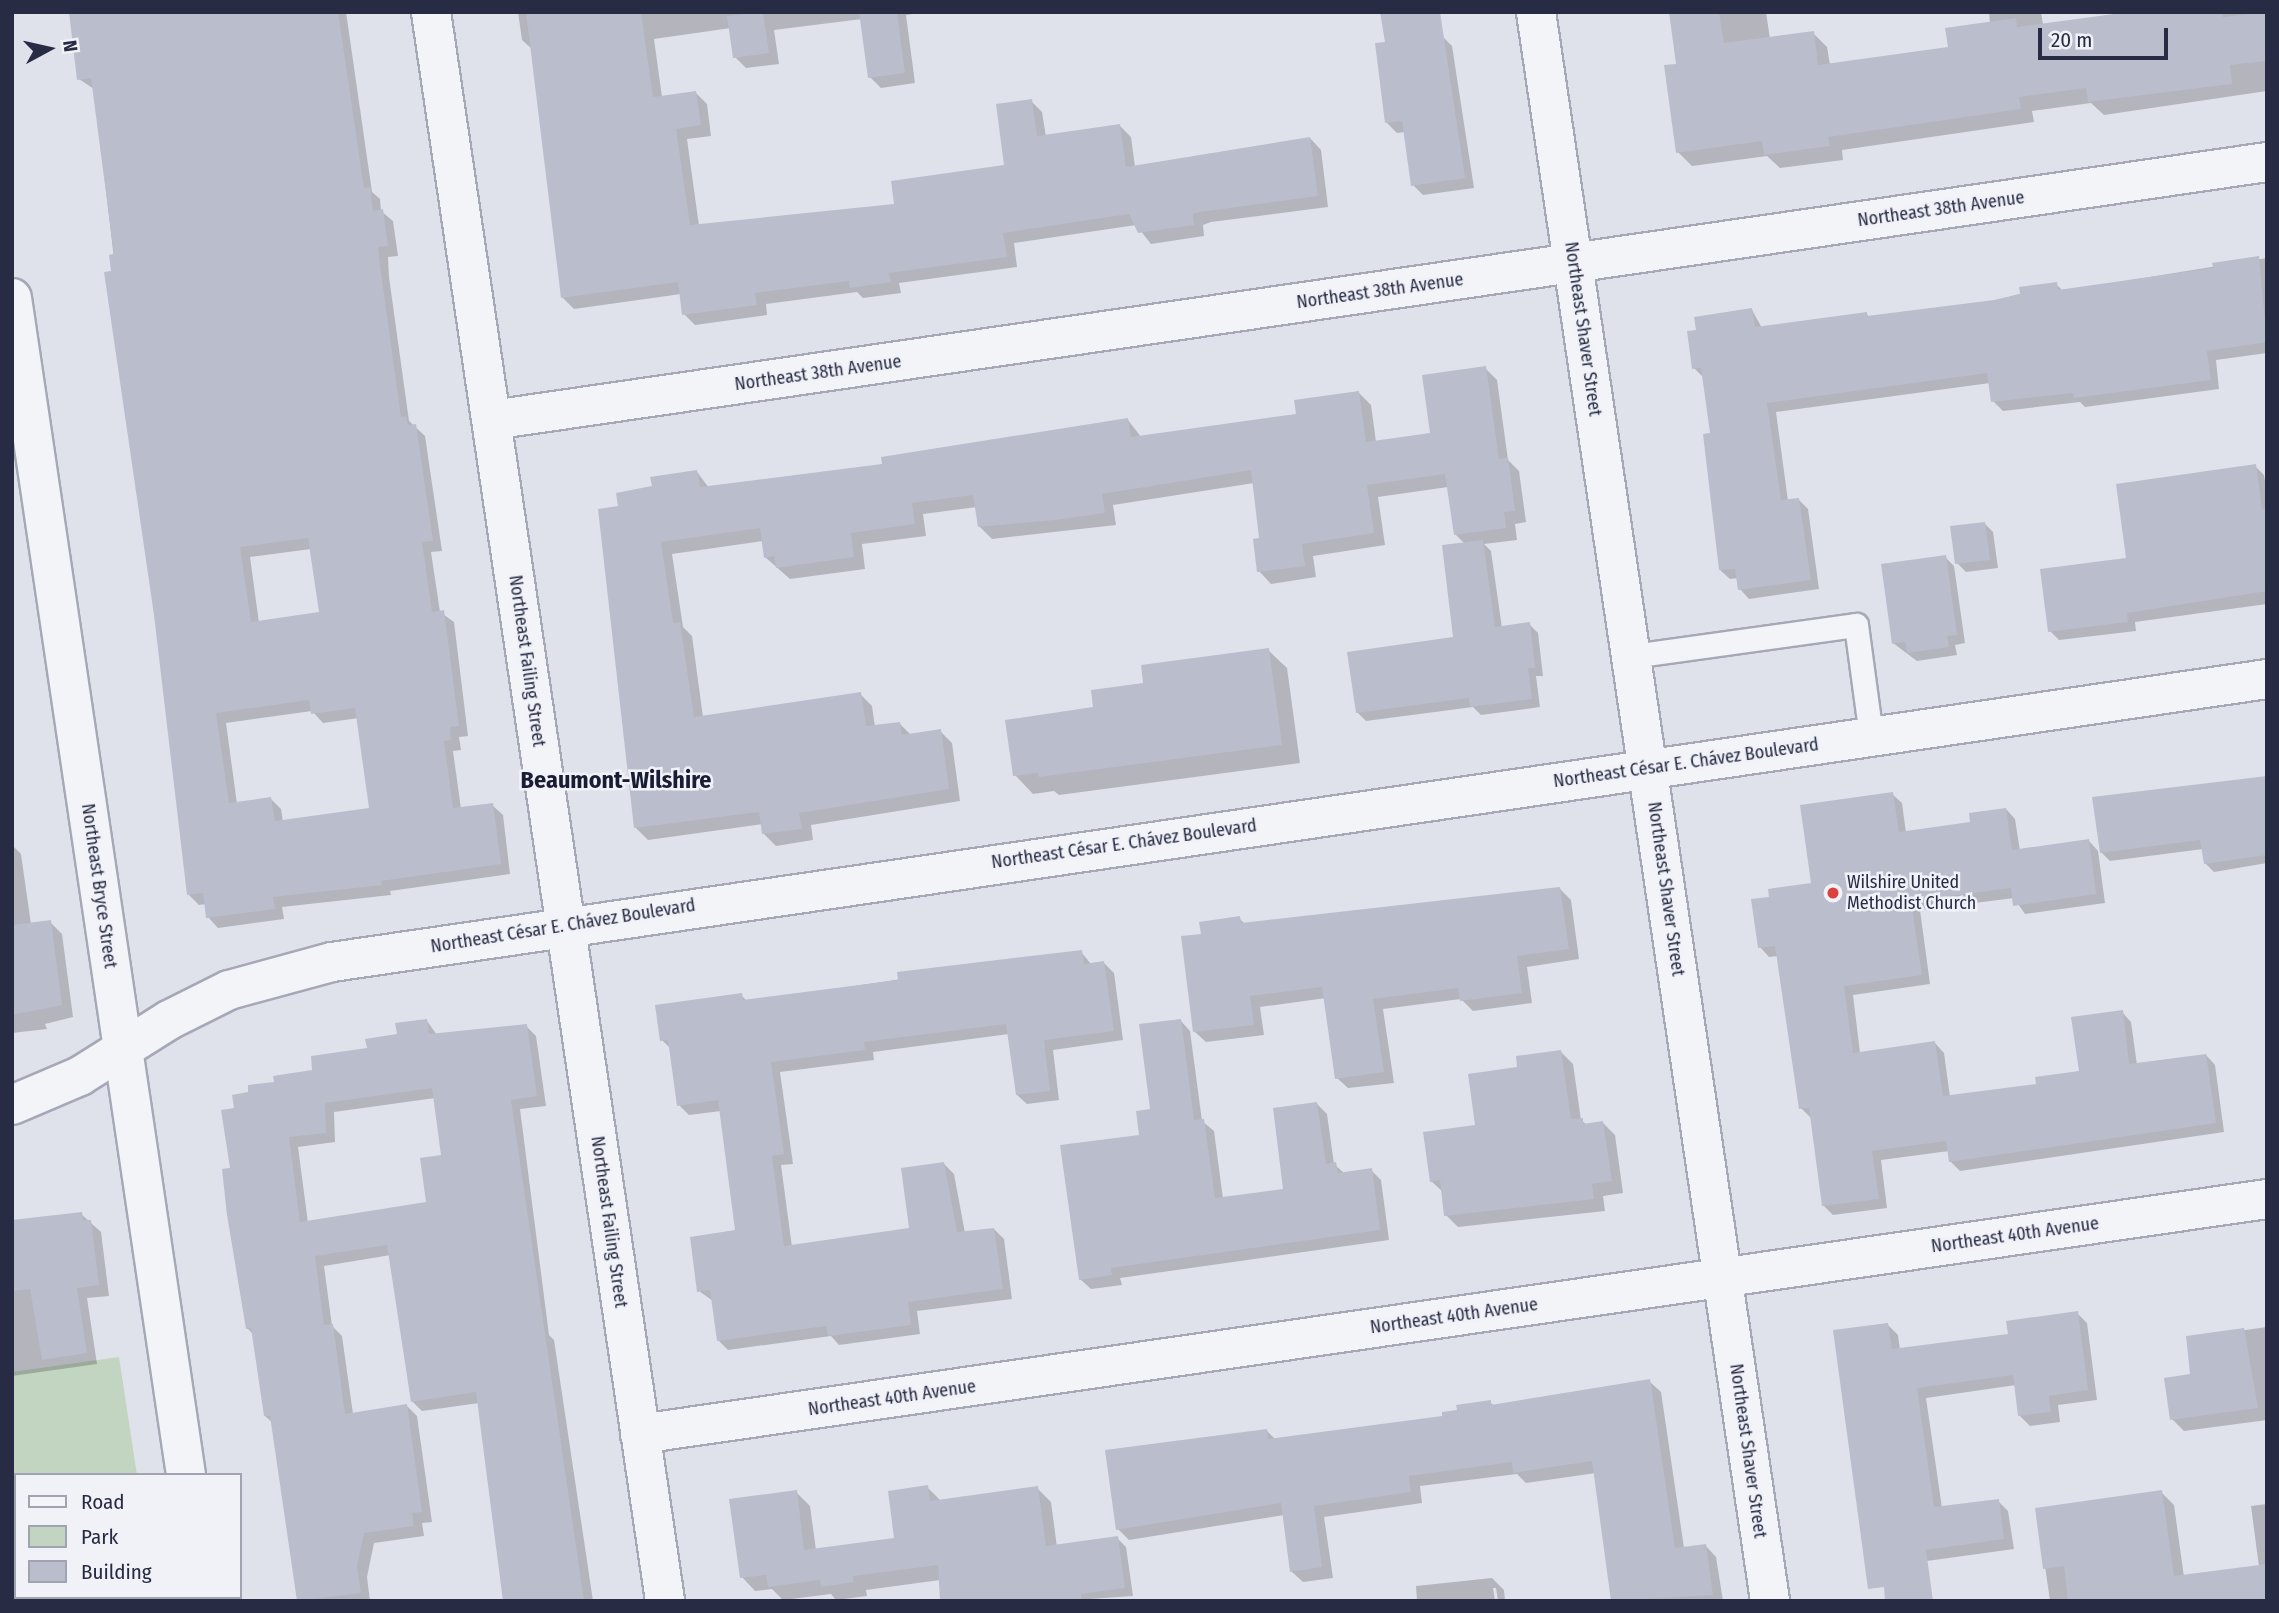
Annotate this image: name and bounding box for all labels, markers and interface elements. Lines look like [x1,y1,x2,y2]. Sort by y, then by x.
north arrow [14,14,84,84]
scale bar [2041,14,2170,58]
text: 20 m [2051,27,2092,53]
text: N [58,39,82,53]
street label: Northeast 38th Avenue [1856,187,2026,231]
street label: Northeast Shaver Street [1560,240,1606,418]
street label: Northeast 38th Avenue [1295,269,1465,313]
street label: Northeast 38th Avenue [733,351,903,395]
street label: Northeast Failing Street [504,574,550,748]
street label: Northeast César E. Chávez Boulevard [1552,734,1820,792]
district label: Beaumont-Wilshire [521,767,711,795]
street label: Northeast Shaver Street [1643,800,1689,978]
street label: Northeast Bryce Street [77,802,121,970]
street label: Northeast César E. Chávez Boulevard [990,815,1258,873]
place label: Wilshire United Methodist Church [1847,872,1976,914]
marker: Wilshire United Methodist Church [1825,885,1841,901]
street label: Northeast César E. Chávez Boulevard [429,894,697,958]
street label: Northeast Failing Street [586,1135,632,1309]
street label: Northeast 40th Avenue [1930,1213,2100,1257]
street label: Northeast 40th Avenue [1369,1294,1539,1338]
street label: Northeast Shaver Street [1725,1362,1771,1540]
street label: Northeast 40th Avenue [807,1376,977,1420]
legend [14,1473,242,1599]
text: Road [81,1489,125,1515]
text: Park [81,1524,118,1550]
text: Building [81,1559,152,1585]

